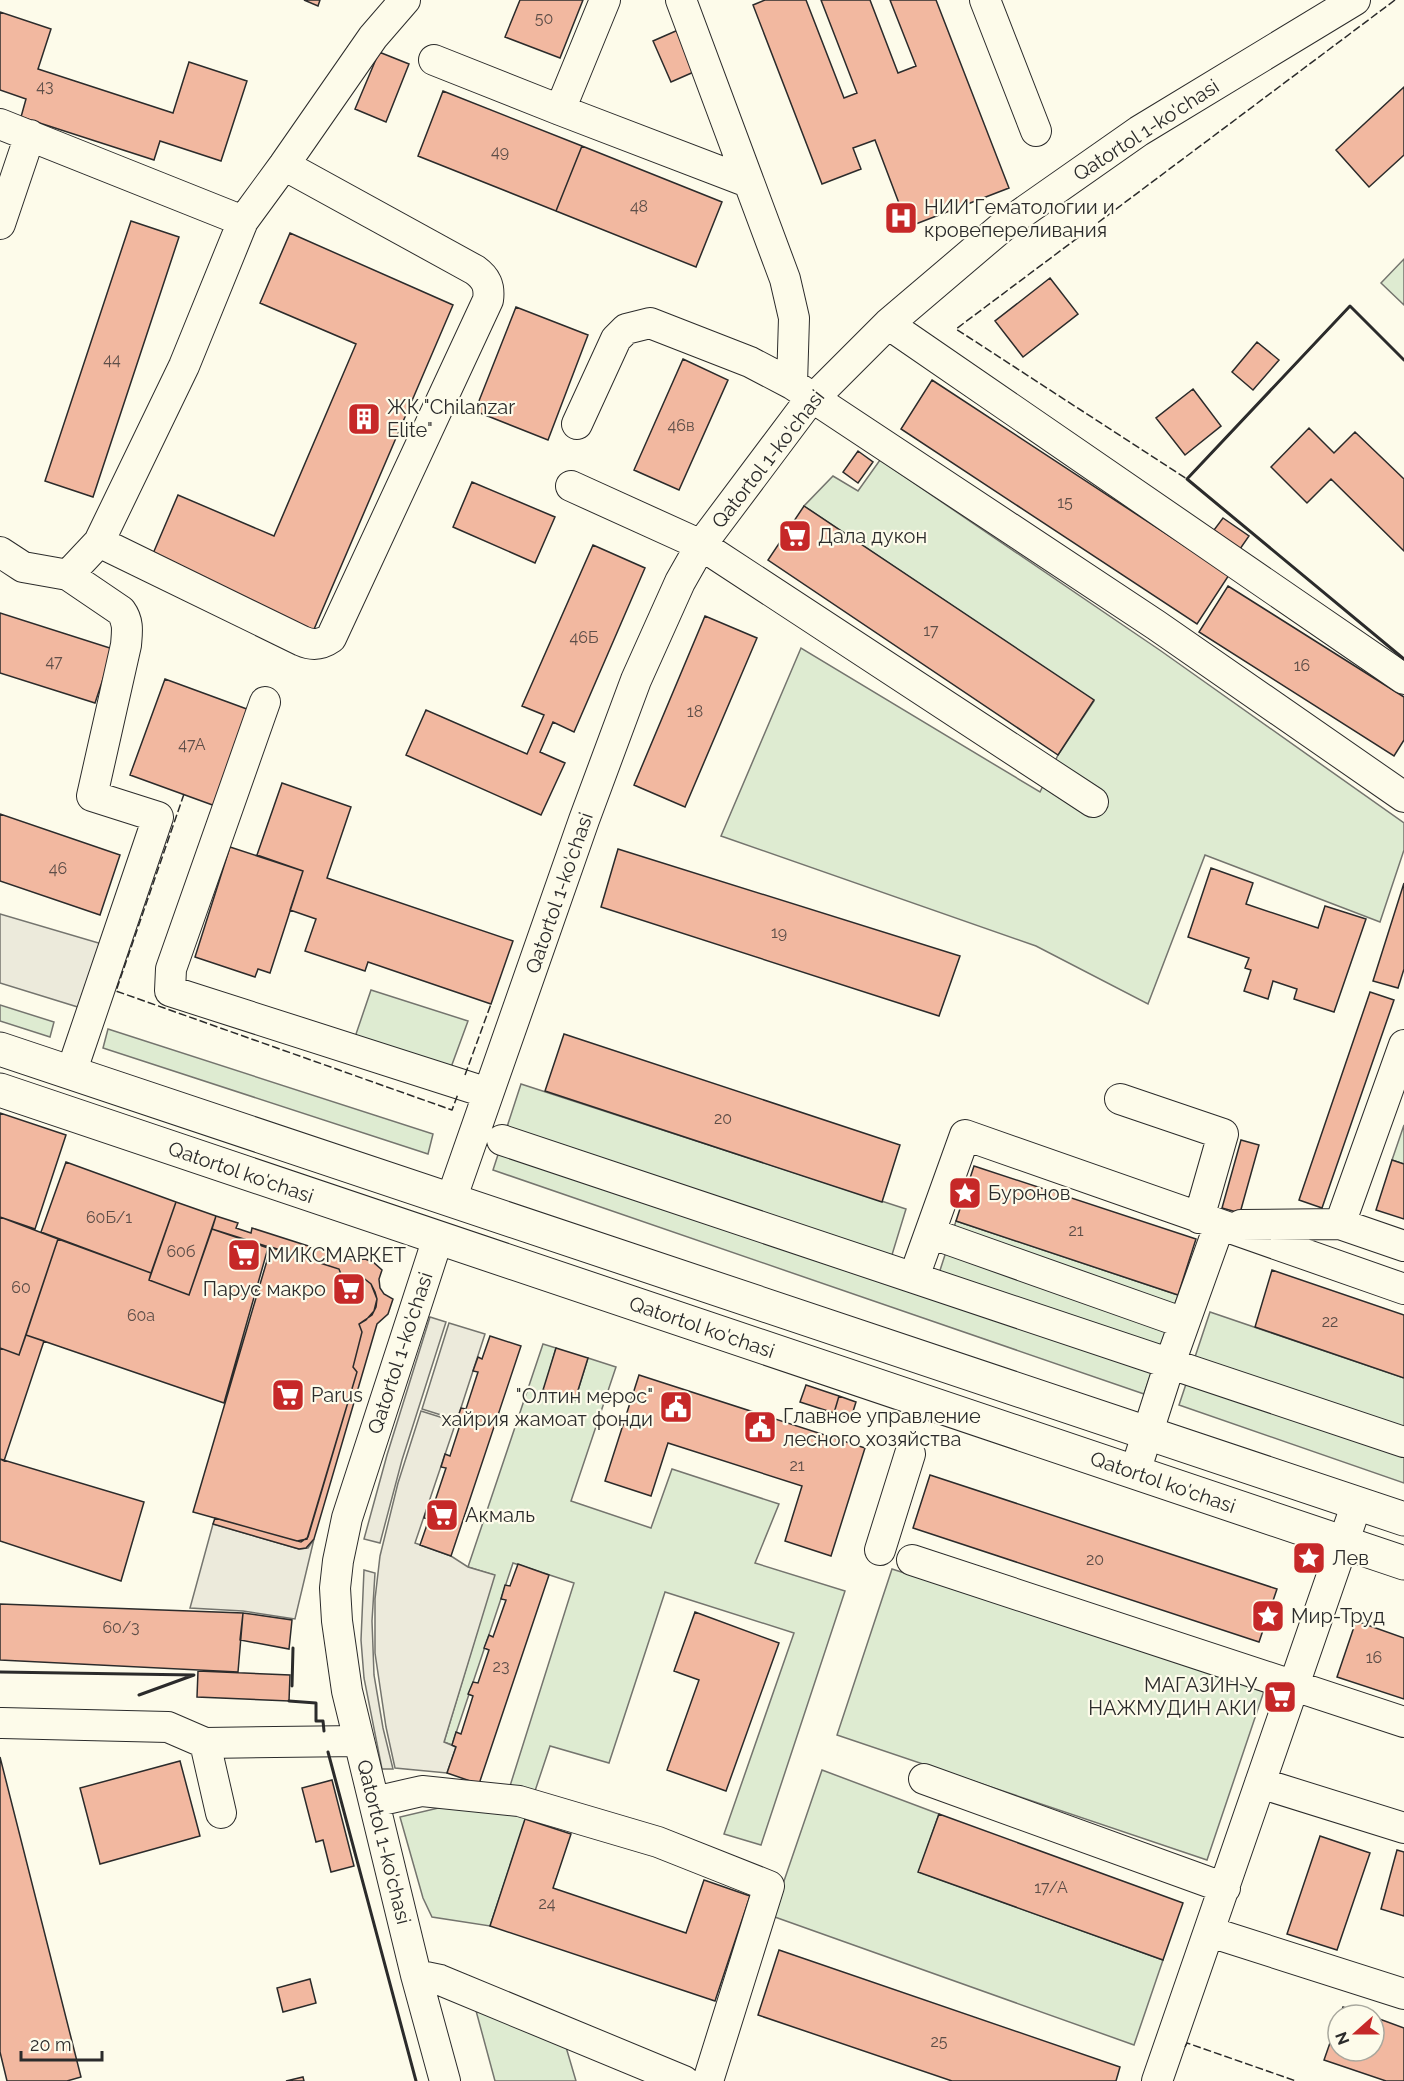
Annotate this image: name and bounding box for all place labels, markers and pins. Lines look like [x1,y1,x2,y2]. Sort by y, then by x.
place label: НИИ Гематологии и кровепереливания [924,195,1115,242]
hospital icon: НИИ Гематологии и кровепереливания [883,200,919,236]
place label: ЖК "Chilanzar Elite" [387,395,515,442]
building icon: ЖК "Chilanzar Elite" [346,401,382,437]
supermarket icon: Дала дукон [777,518,813,554]
place label: Дала дукон [818,524,927,548]
place icon: Буронов [947,1175,983,1211]
place label: Буронов [988,1181,1070,1205]
supermarket icon: МИКСМАРКЕТ [226,1237,262,1273]
place label: МИКСМАРКЕТ [267,1243,406,1267]
supermarket icon: Парус макро [331,1271,367,1307]
place label: Парус макро [203,1277,326,1301]
supermarket icon: Parus [270,1377,306,1413]
place label: Parus [311,1383,363,1407]
place label: "Олтин мерос" хайрия жамоат фонди [442,1384,653,1431]
public building icon: "Олтин мерос" хайрия жамоат фонди [658,1389,694,1425]
place label: Главное управление лесного хозяйства [783,1404,981,1451]
public building icon: Главное управление лесного хозяйства [742,1409,778,1445]
supermarket icon: Акмаль [424,1497,460,1533]
place label: Акмаль [465,1503,535,1527]
place icon: Лев [1291,1540,1327,1576]
place label: Лев [1332,1546,1369,1570]
place icon: Мир-Труд [1250,1598,1286,1634]
place label: Мир-Труд [1291,1604,1385,1628]
place label: МАГАЗИН У НАЖМУДИН АКИ [1088,1673,1258,1720]
supermarket icon: МАГАЗИН У НАЖМУДИН АКИ [1262,1679,1298,1715]

